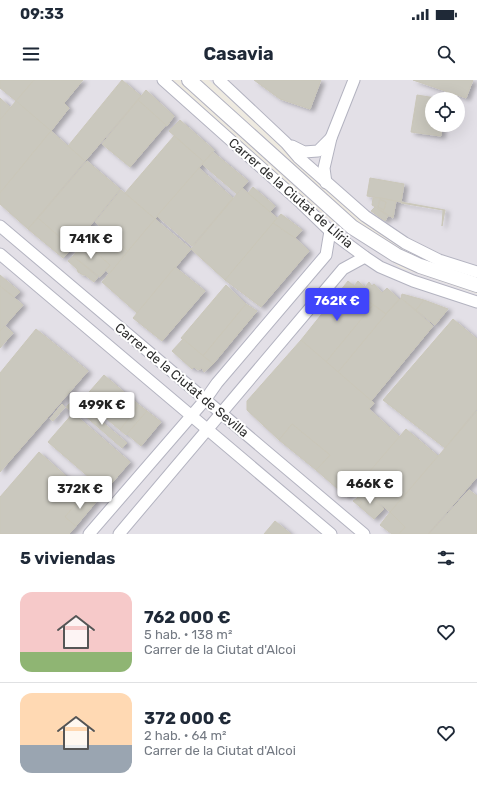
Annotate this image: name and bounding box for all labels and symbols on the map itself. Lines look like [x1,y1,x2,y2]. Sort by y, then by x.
street label: Carrer de la Ciutat de Llíria [226,135,356,251]
pin: 741K € [58,226,124,260]
pin: 762K € [304,288,370,322]
street label: Carrer de la Ciutat de Sevilla [112,320,252,440]
pin: 499K € [69,392,135,426]
pin: 466K € [337,471,403,505]
pin: 372K € [47,476,113,510]

